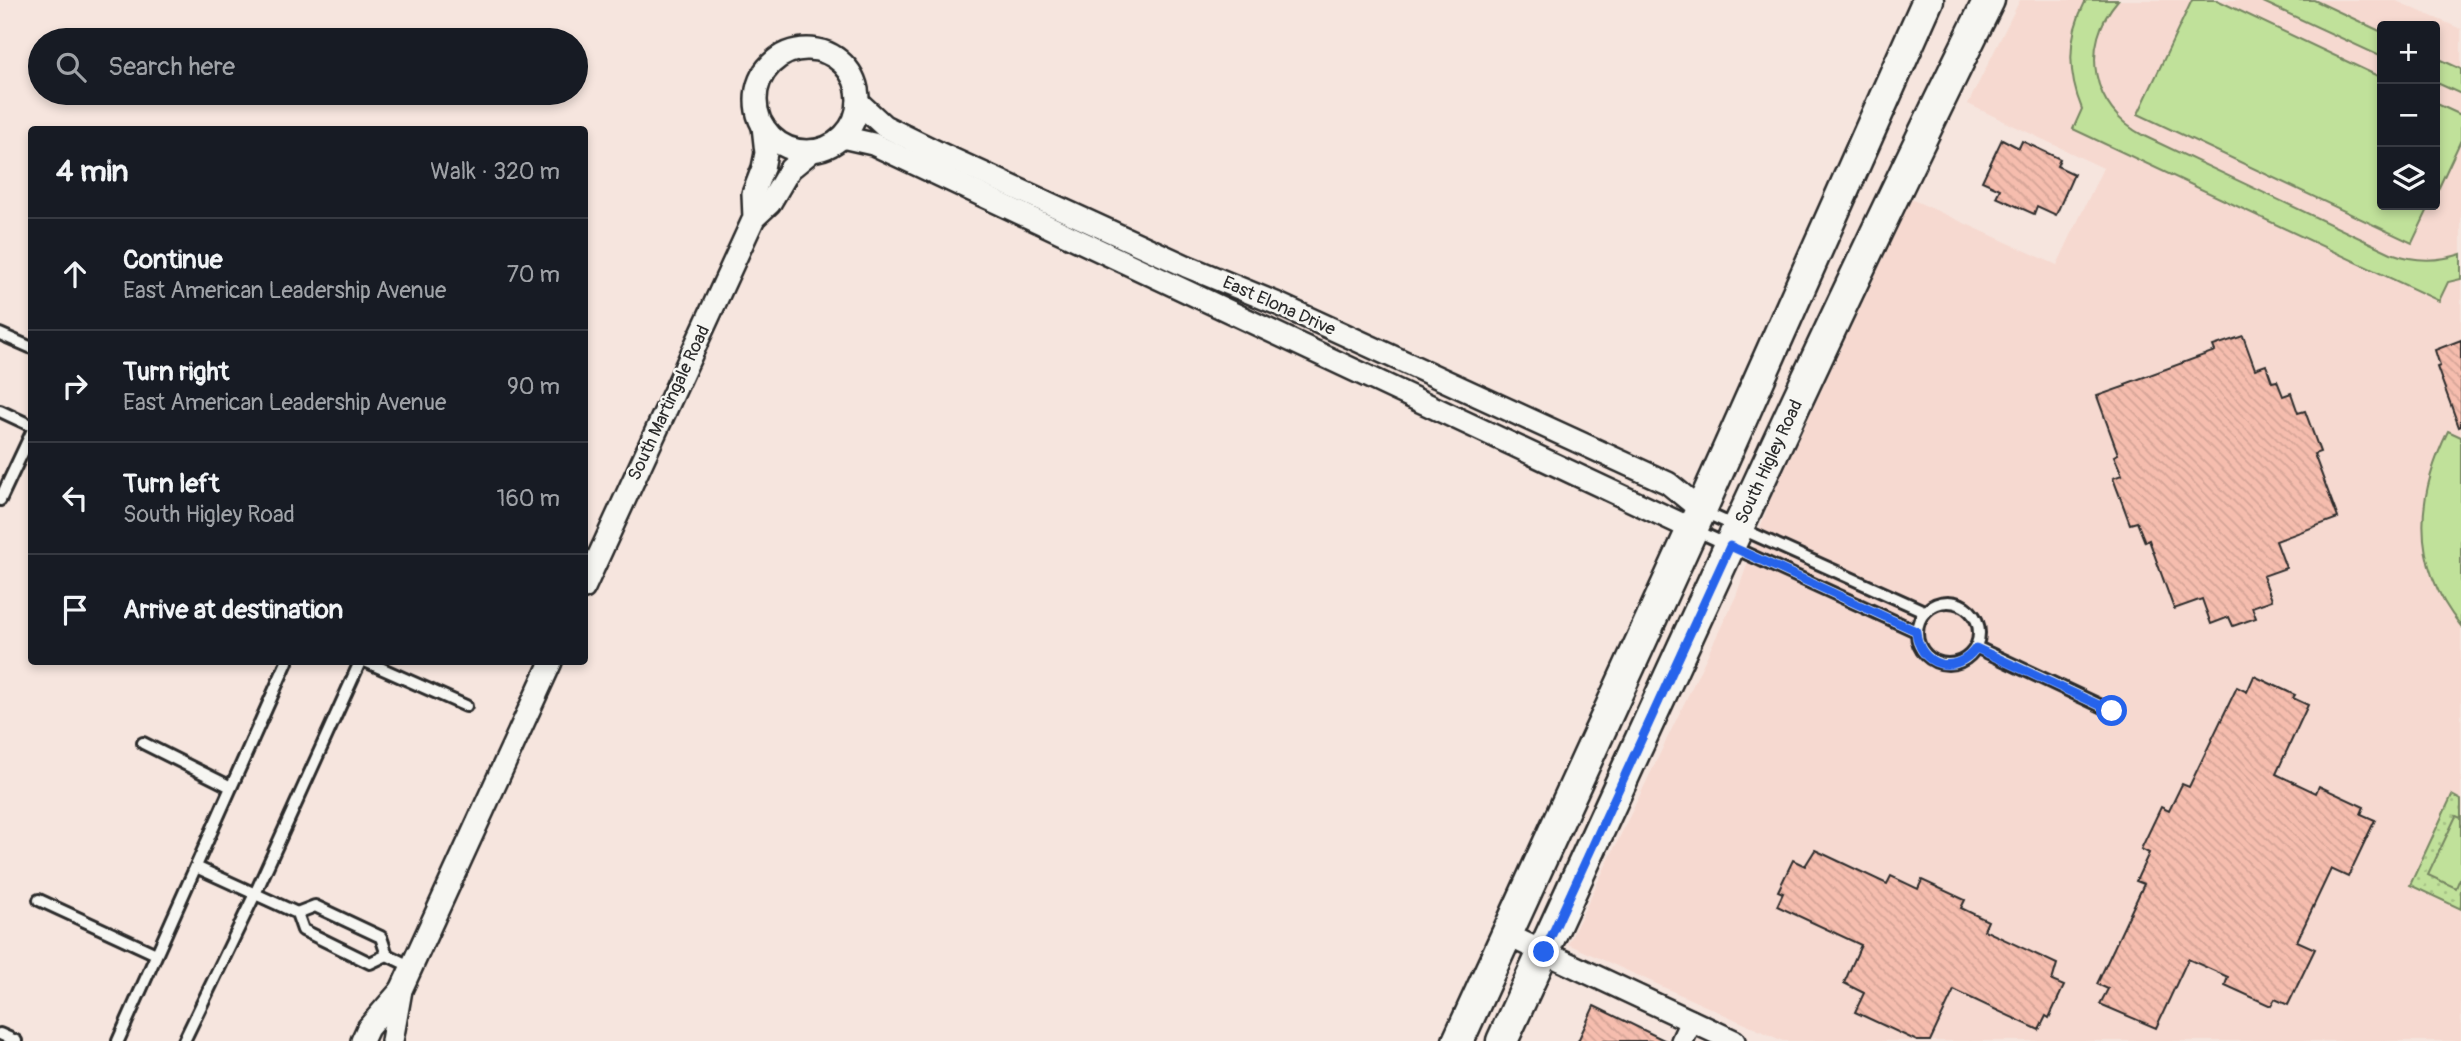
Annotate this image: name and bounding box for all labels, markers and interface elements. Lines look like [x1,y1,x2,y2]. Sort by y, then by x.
map controls [2377,21,2440,210]
button: + [2377,21,2440,84]
search box [28,28,588,105]
icon: search [52,48,90,86]
text: Search here [108,51,235,83]
button: − [2377,84,2440,147]
button: layers [2377,147,2440,210]
text: 4 min [56,153,129,190]
text: Walk · 320 m [430,157,560,186]
text: Continue [123,244,223,276]
icon: ahead [56,255,94,293]
text: 70 m [507,260,560,289]
street label: East Elona Drive [1219,271,1339,341]
text: East American Leadership Avenue [123,276,446,305]
street label: South Martingale Road [623,322,715,484]
text: Turn right [123,356,229,388]
icon: right [56,367,94,405]
text: 90 m [507,372,560,401]
text: East American Leadership Avenue [123,388,446,417]
street label: South Higley Road [1730,396,1808,528]
text: Turn left [123,468,219,500]
icon: left [56,479,94,517]
text: 160 m [496,484,560,513]
text: South Higley Road [123,500,295,529]
icon: arrive [56,591,94,629]
text: Arrive at destination [123,594,343,626]
route start [2096,695,2127,726]
route end [1528,936,1559,967]

